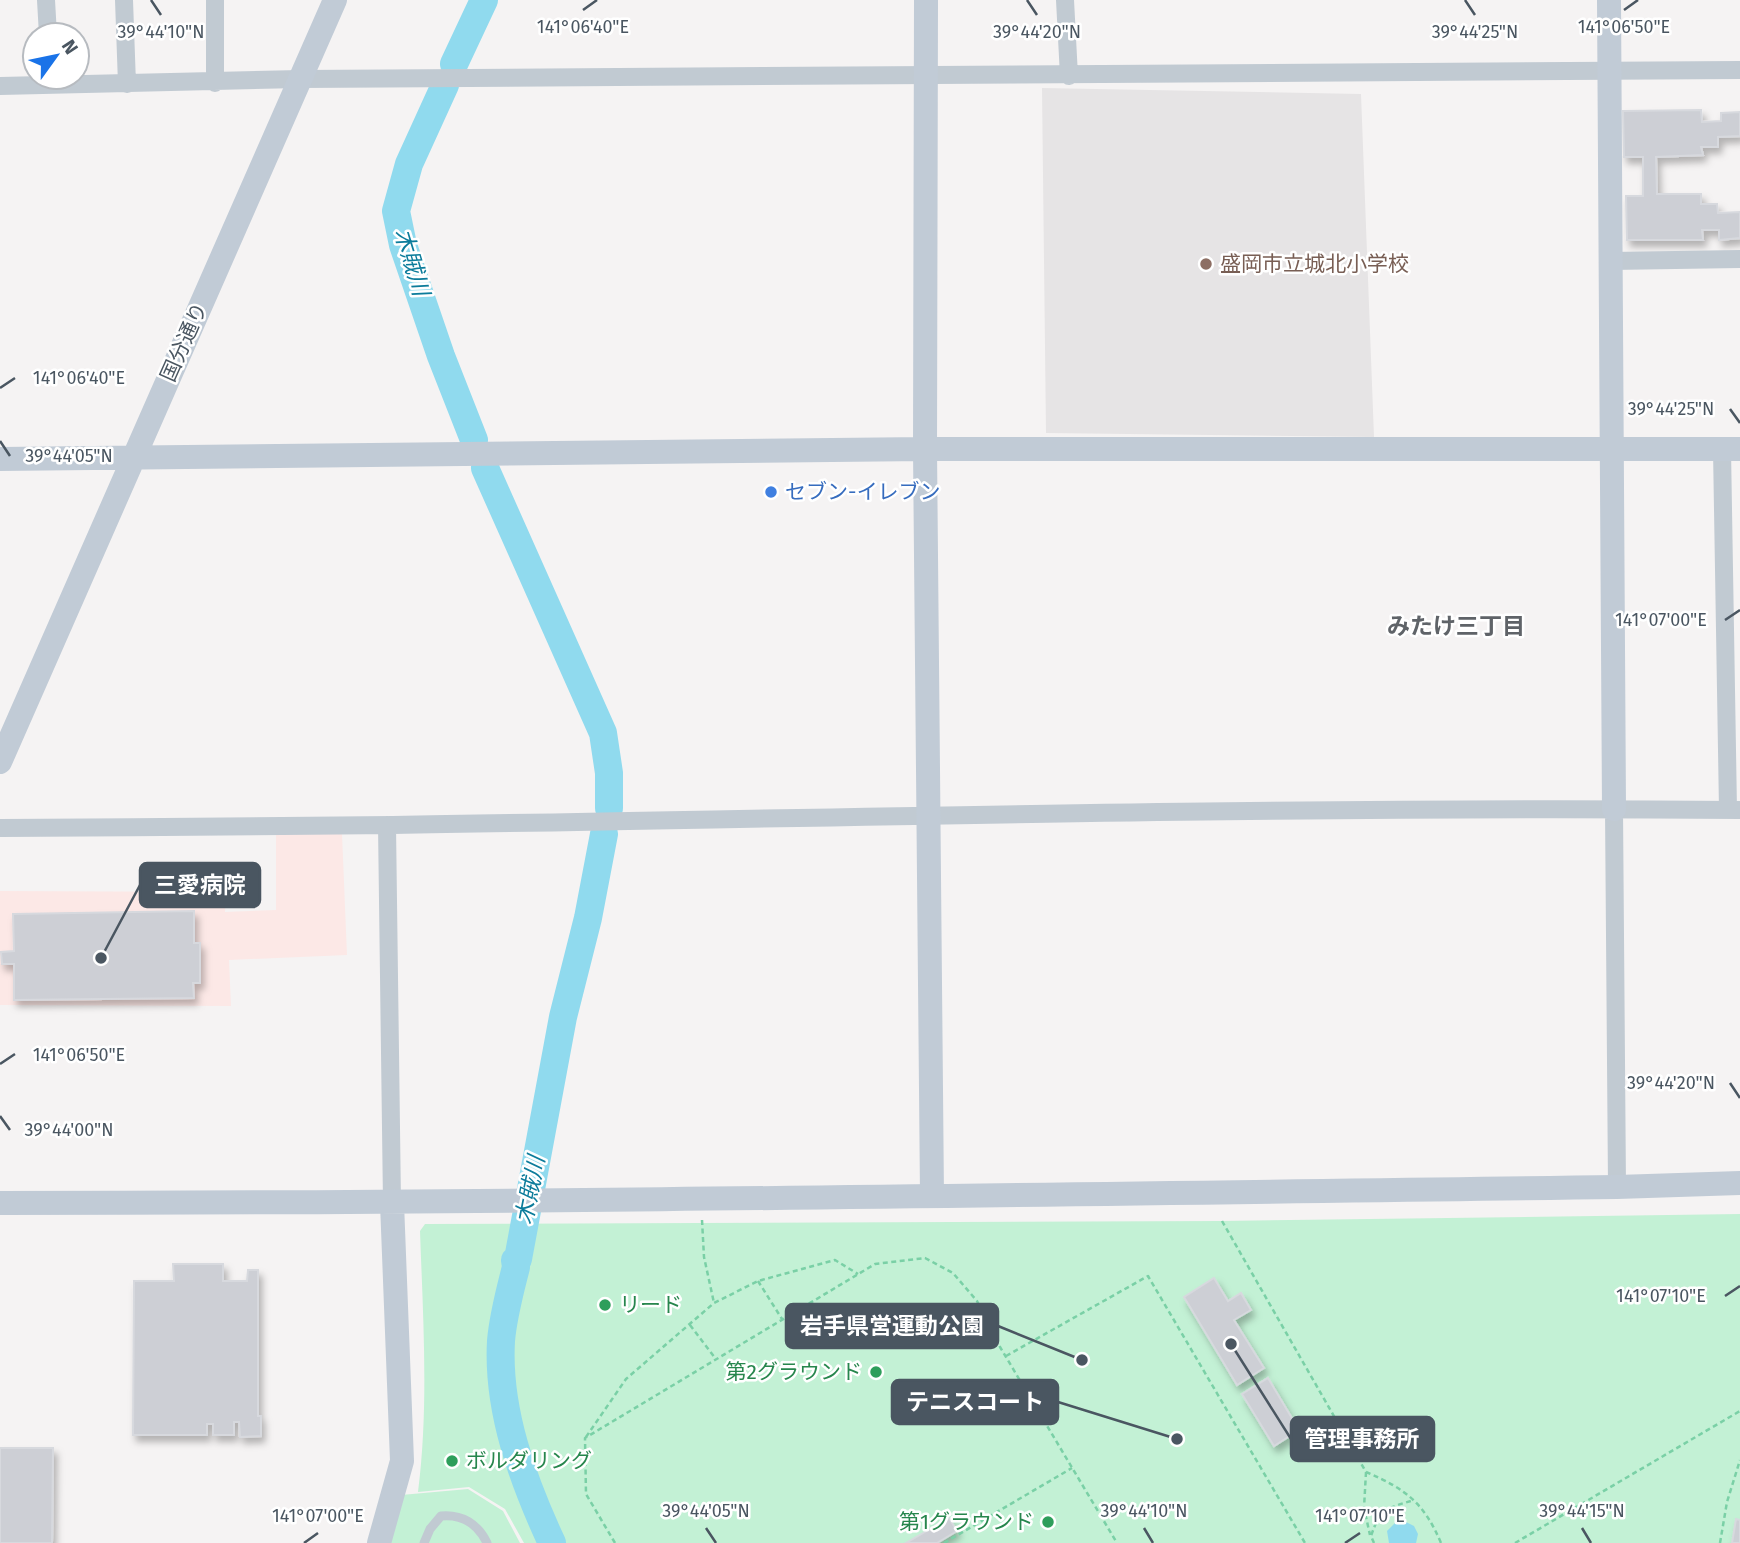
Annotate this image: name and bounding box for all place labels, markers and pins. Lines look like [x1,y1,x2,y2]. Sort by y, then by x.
place label: 盛岡市立城北小学校 [1220,251,1409,277]
marker: 盛岡市立城北小学校 [1198,256,1214,272]
place label: セブン-イレブン [785,479,940,505]
marker: セブン-イレブン [763,484,779,500]
callout: 三愛病院 [140,863,260,907]
place label: リード [619,1292,682,1318]
marker: リード [597,1297,613,1313]
callout: 岩手県営運動公園 [786,1304,998,1348]
place label: 第2グラウンド [726,1359,862,1385]
marker: 第2グラウンド [868,1364,884,1380]
callout: テニスコート [892,1380,1058,1424]
callout: 管理事務所 [1291,1417,1434,1461]
place label: ボルダリング [466,1448,592,1474]
marker: ボルダリング [444,1453,460,1469]
place label: 第1グラウンド [899,1509,1034,1535]
marker: 第1グラウンド [1040,1514,1056,1530]

